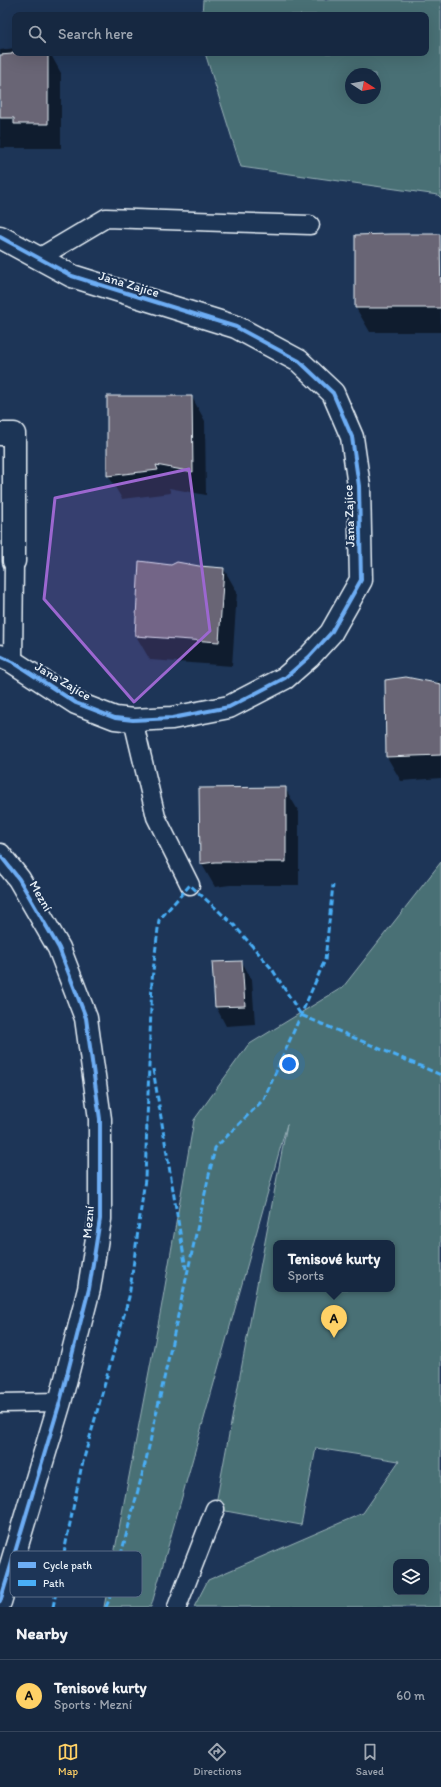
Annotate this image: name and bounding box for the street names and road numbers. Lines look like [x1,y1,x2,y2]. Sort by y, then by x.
street label: Jana Zajíce [97,268,161,300]
street label: Jana Zajíce [340,485,358,547]
street label: Jana Zajíce [32,658,94,704]
street label: Mezní [26,878,56,914]
street label: Mezní [79,1204,97,1239]

